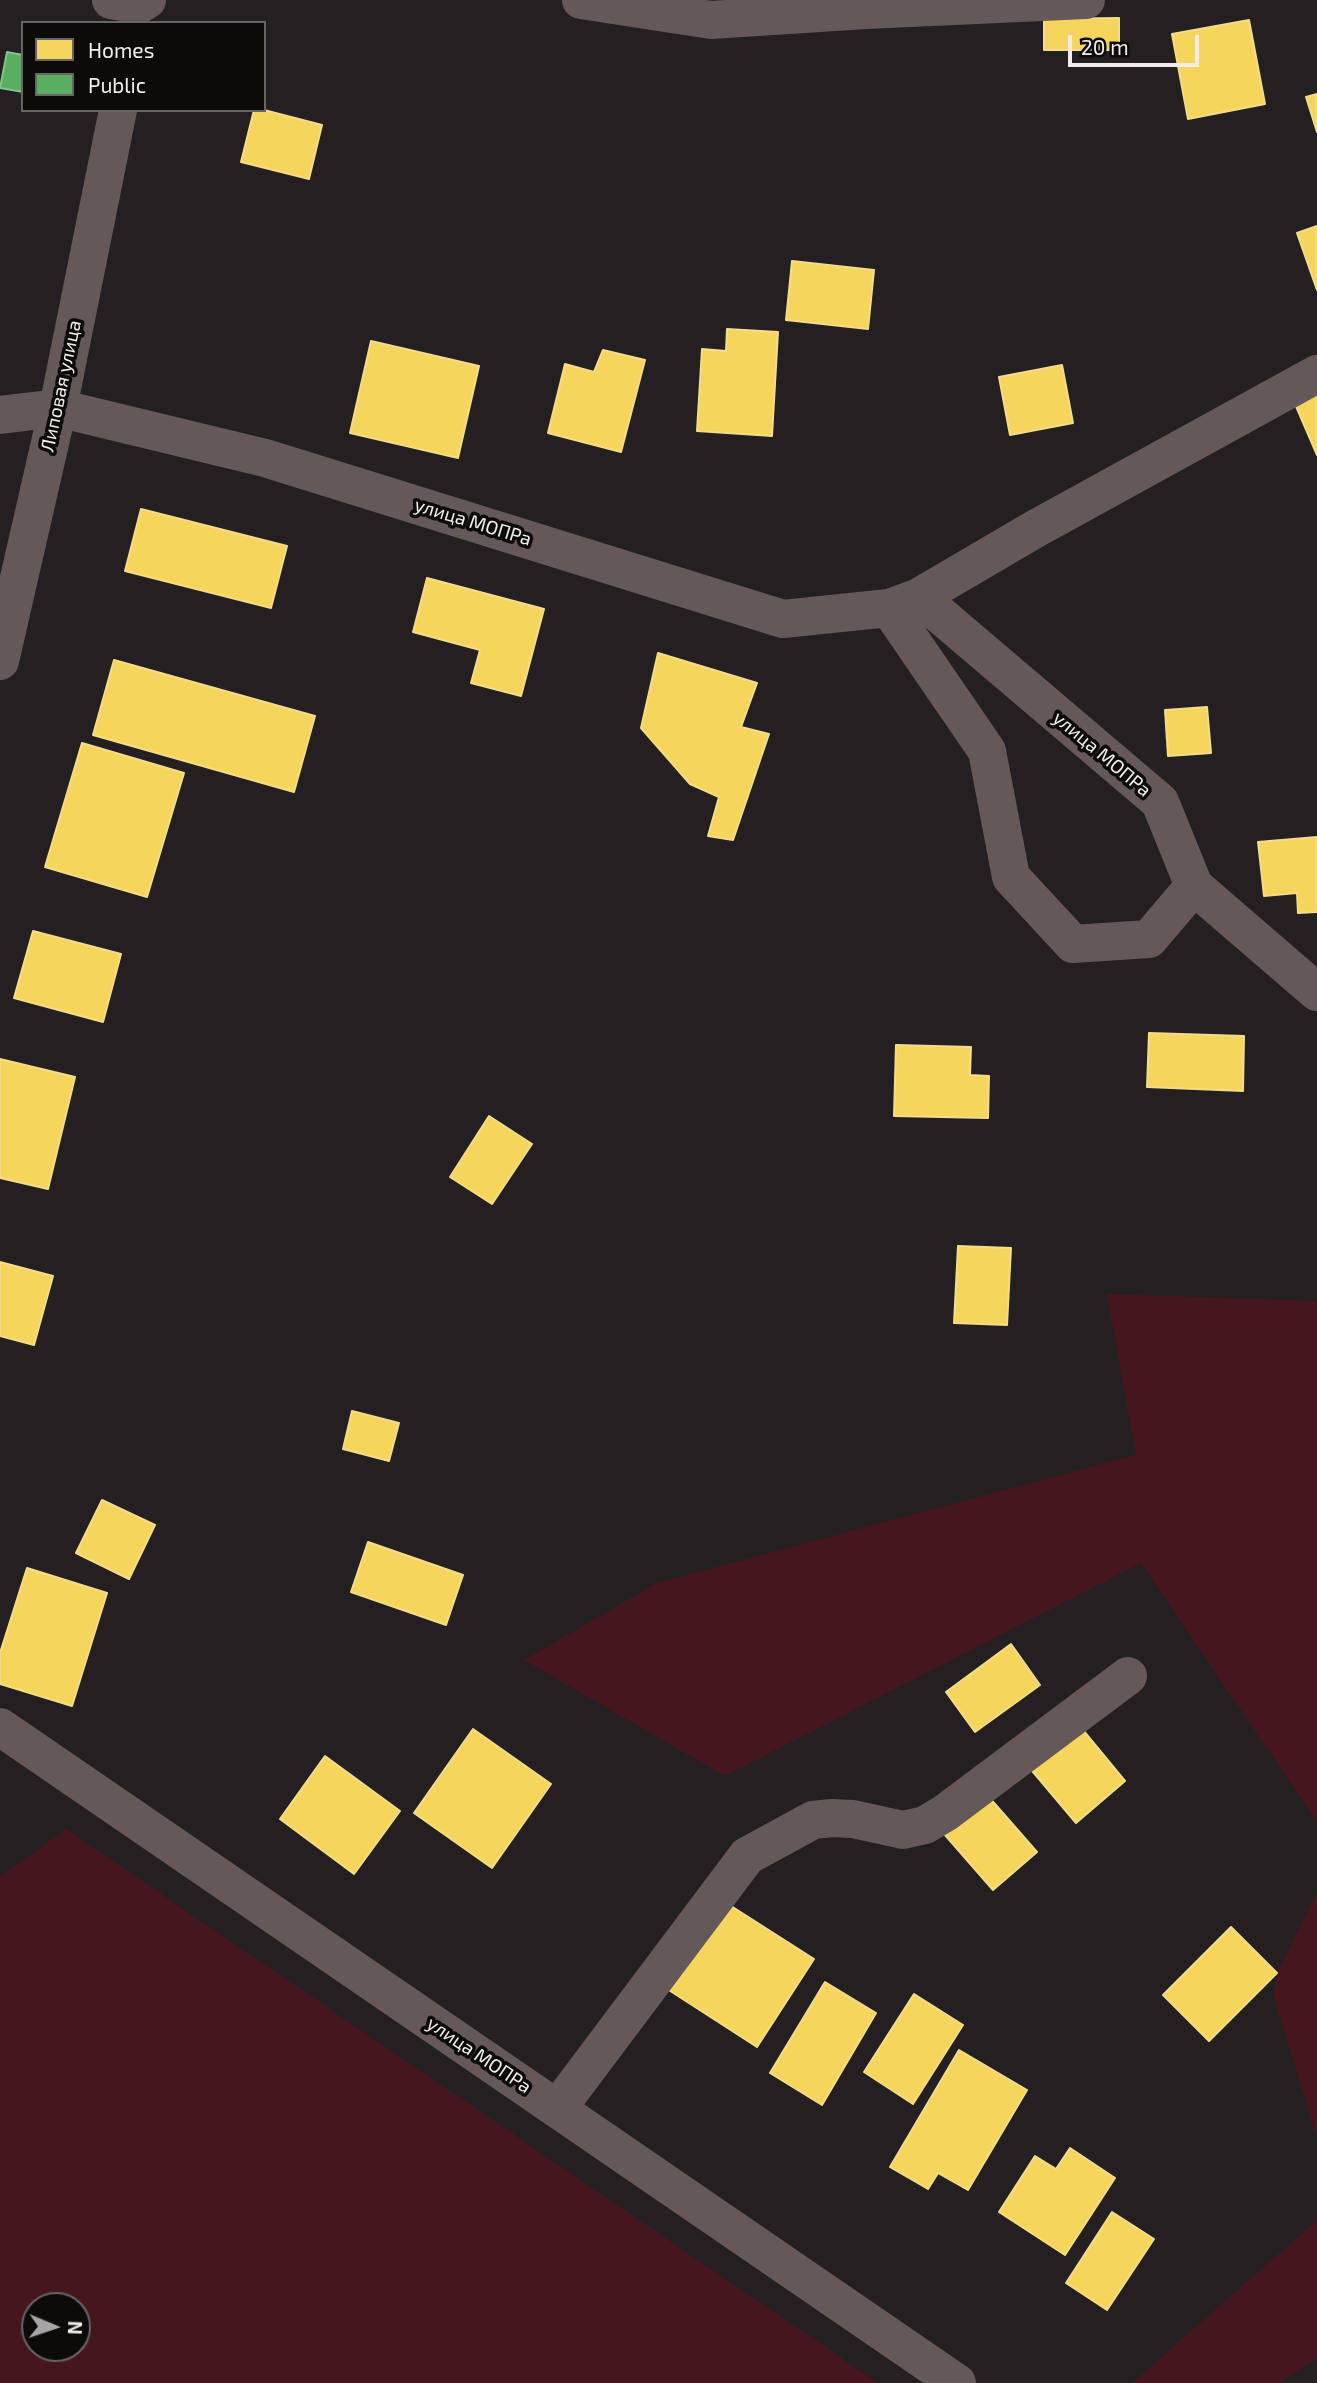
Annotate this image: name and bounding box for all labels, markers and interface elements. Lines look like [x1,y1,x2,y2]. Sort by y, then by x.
legend [21,21,266,112]
scale bar [1072,21,1203,65]
text: 20 m [1081,34,1129,59]
text: Homes [88,37,154,62]
text: Public [88,72,146,97]
street label: Липовая улица [36,318,86,454]
street label: улица МОПРа [412,493,534,551]
street label: улица МОПРа [1048,706,1156,802]
street label: улица МОПРа [422,2012,536,2098]
north arrow [21,2292,91,2362]
text: N [64,2320,87,2335]

